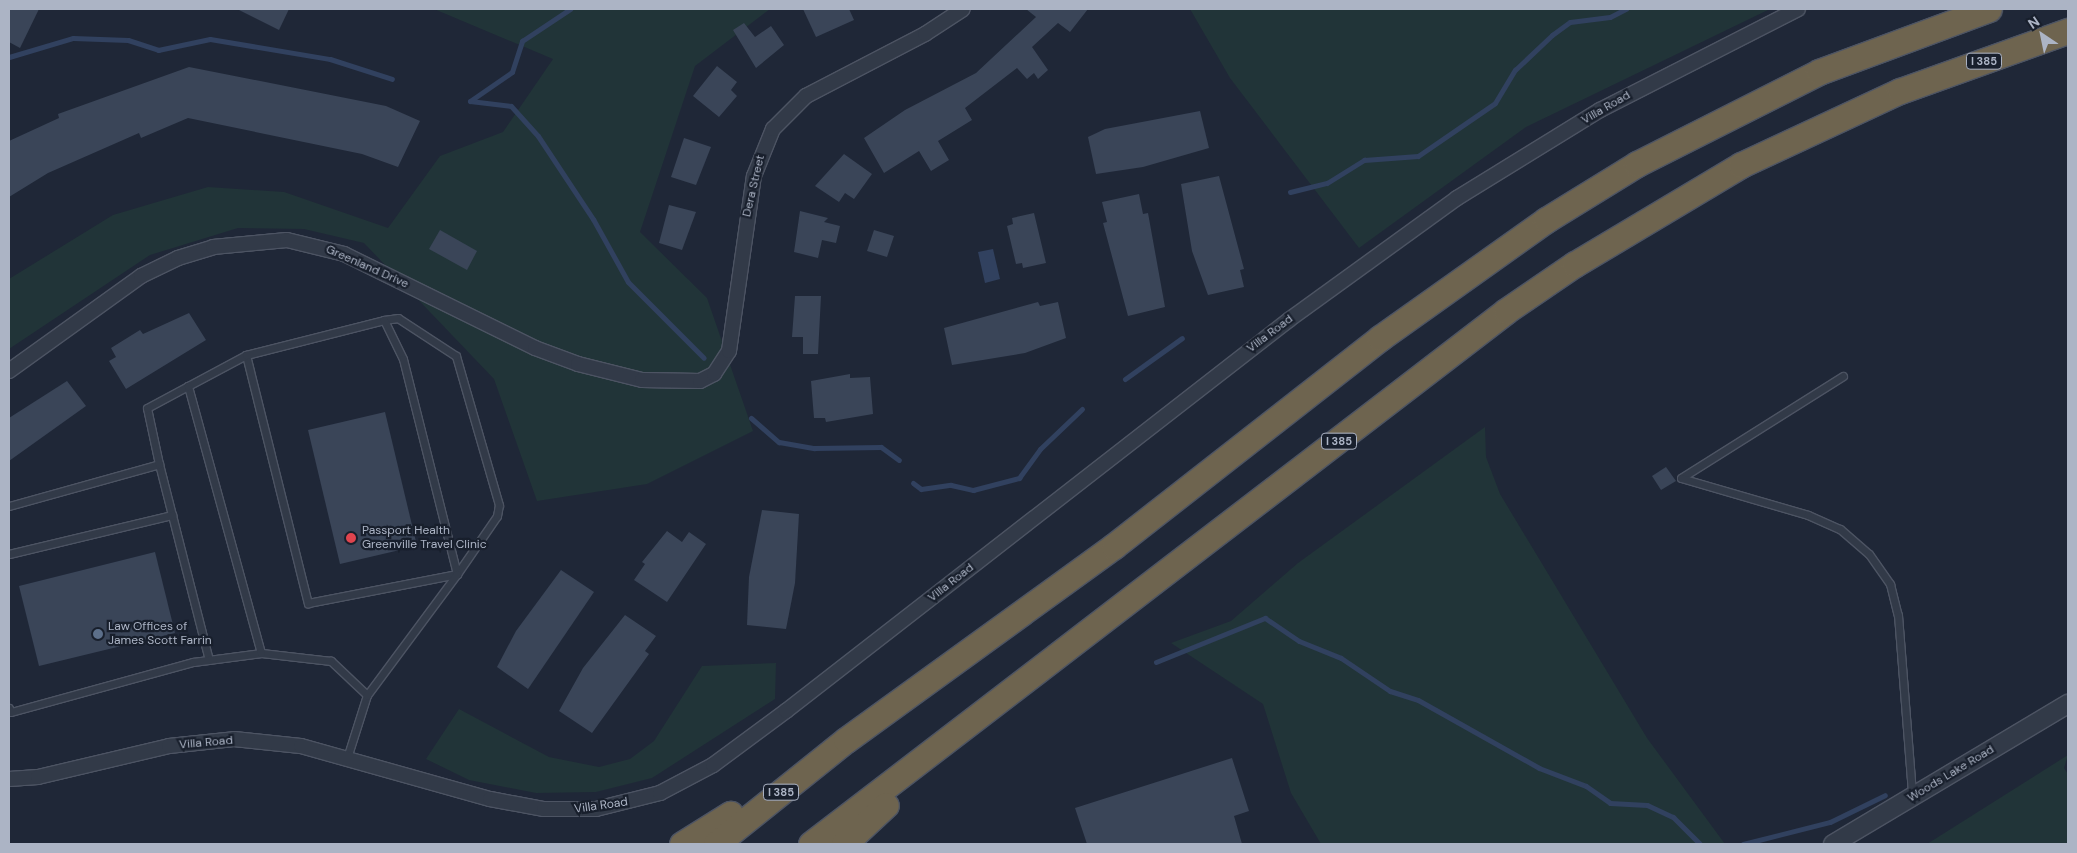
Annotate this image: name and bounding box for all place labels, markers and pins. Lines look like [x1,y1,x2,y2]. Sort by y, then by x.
place label: Passport Health Greenville Travel Clinic [362,524,487,552]
marker: Passport Health Greenville Travel Clinic [344,531,358,545]
place label: Law Offices of James Scott Farrin [108,620,212,648]
marker: Law Offices of James Scott Farrin [92,628,104,640]

